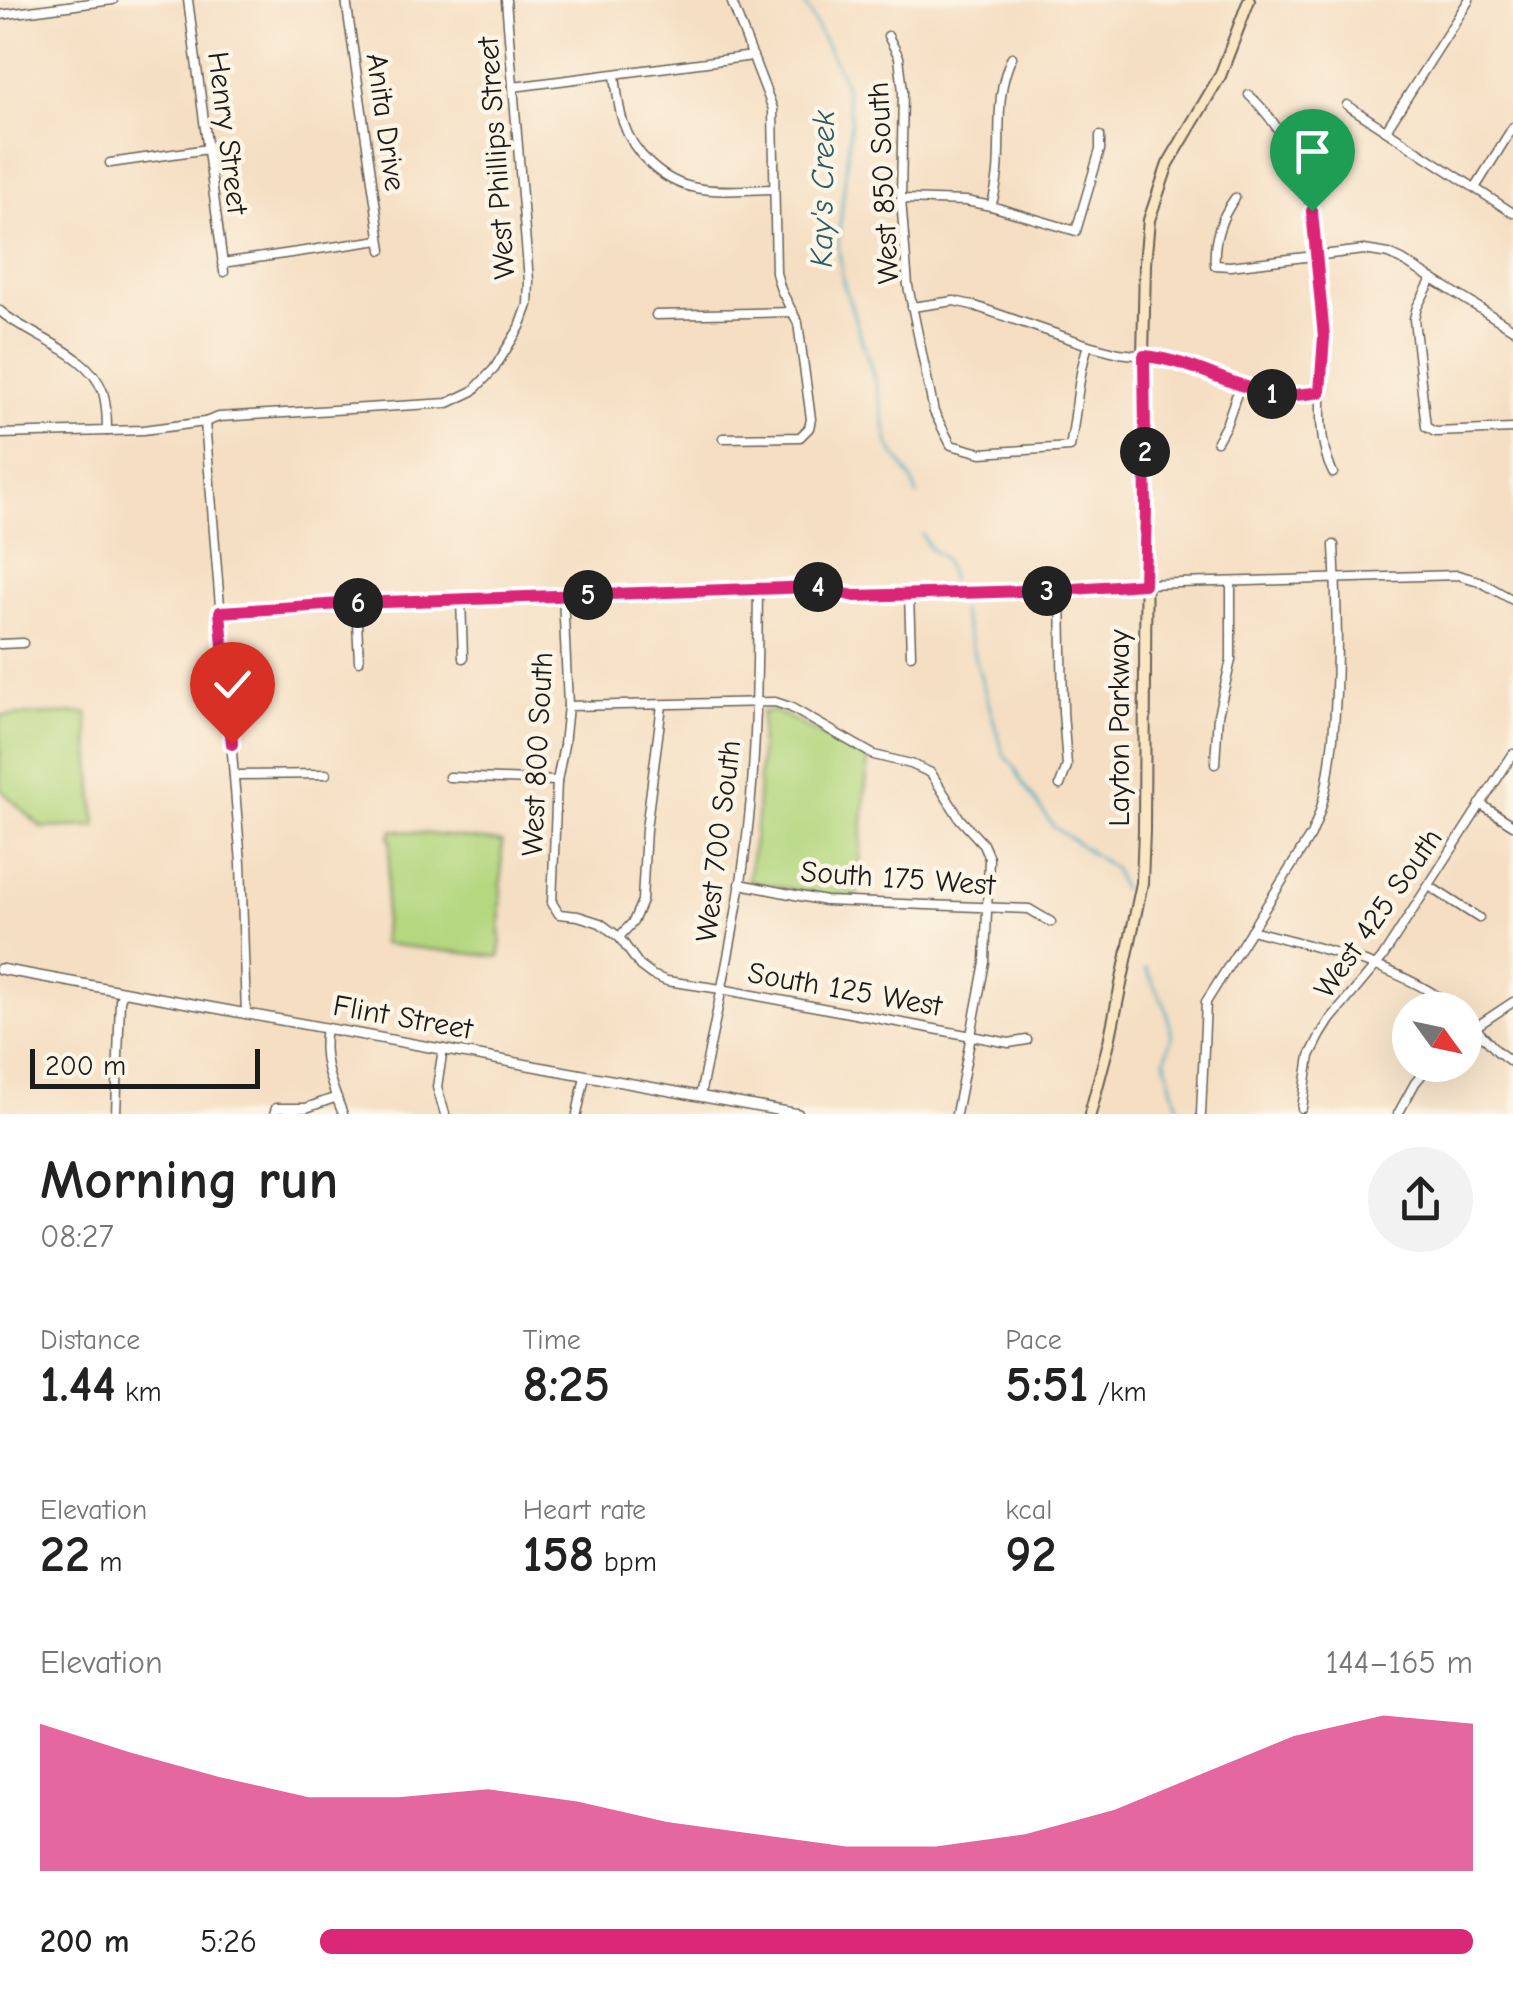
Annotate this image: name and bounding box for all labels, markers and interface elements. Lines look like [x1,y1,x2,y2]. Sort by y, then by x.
street label: West Phillips Street [470,34,522,280]
street label: Henry Street [200,50,255,218]
street label: Anita Drive [359,51,412,193]
street label: West 850 South [861,81,906,285]
pin [1270,109,1355,212]
water label: Kay's Creek [803,110,842,268]
icon: arrive [1285,124,1340,179]
pin: 1 [1247,369,1297,419]
text: 1 [1266,378,1278,410]
pin: 2 [1120,427,1170,477]
text: 2 [1138,436,1152,468]
pin: 4 [793,562,843,612]
pin: 3 [1022,566,1072,616]
pin: 5 [563,570,613,620]
text: 4 [811,571,825,603]
text: 3 [1040,575,1054,607]
pin: 6 [333,578,383,628]
text: 5 [581,579,595,611]
text: 6 [351,587,365,619]
street label: Layton Parkway [1102,629,1137,827]
pin [190,642,275,745]
street label: West 800 South [515,651,560,857]
icon: check [205,657,260,712]
street label: West 700 South [689,738,748,944]
street label: West 425 South [1307,822,1450,1005]
street label: South 175 West [800,854,998,903]
street label: South 125 West [745,955,946,1024]
street label: Flint Street [330,988,477,1047]
north arrow [1392,992,1482,1082]
map controls [1392,992,1482,1082]
scale bar [30,1044,260,1088]
text: 200 m [45,1050,126,1082]
button: share [1368,1147,1473,1252]
text: Morning run [40,1148,338,1212]
text: 08:27 [40,1218,114,1255]
text: Distance [40,1324,140,1356]
text: Time [523,1324,581,1356]
text: Pace [1005,1324,1062,1356]
text: 1.44 [40,1356,116,1414]
text: 8:25 [523,1356,610,1414]
text: 5:51 [1005,1356,1088,1414]
text: km [116,1376,162,1408]
text: /km [1088,1376,1147,1408]
text: Elevation [40,1494,147,1526]
text: Heart rate [523,1494,646,1526]
text: kcal [1005,1494,1052,1526]
text: 22 [40,1526,90,1584]
text: 158 [523,1526,594,1584]
text: 92 [1005,1526,1056,1584]
text: m [90,1546,122,1578]
text: bpm [594,1546,657,1578]
text: Elevation [40,1644,163,1681]
text: 144–165 m [1326,1644,1473,1681]
text: 200 m [40,1923,129,1960]
text: 5:26 [200,1923,257,1960]

